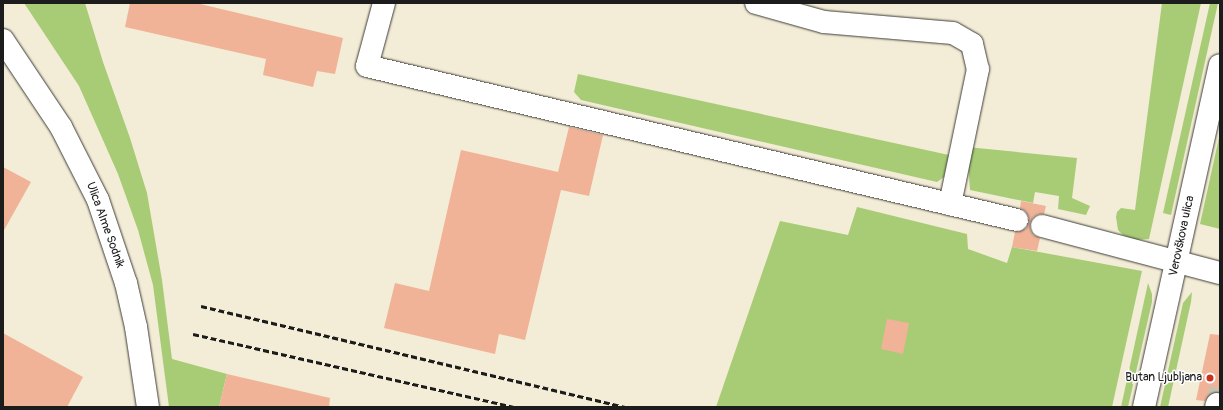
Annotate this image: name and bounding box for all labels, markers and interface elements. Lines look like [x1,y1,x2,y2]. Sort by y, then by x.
street label: Ulica Alme Sodnik [83,180,127,270]
street label: Verovškova ulica [1166,194,1198,278]
place label: Butan Ljubljana [1125,371,1202,385]
marker: Butan Ljubljana [1205,373,1215,383]

